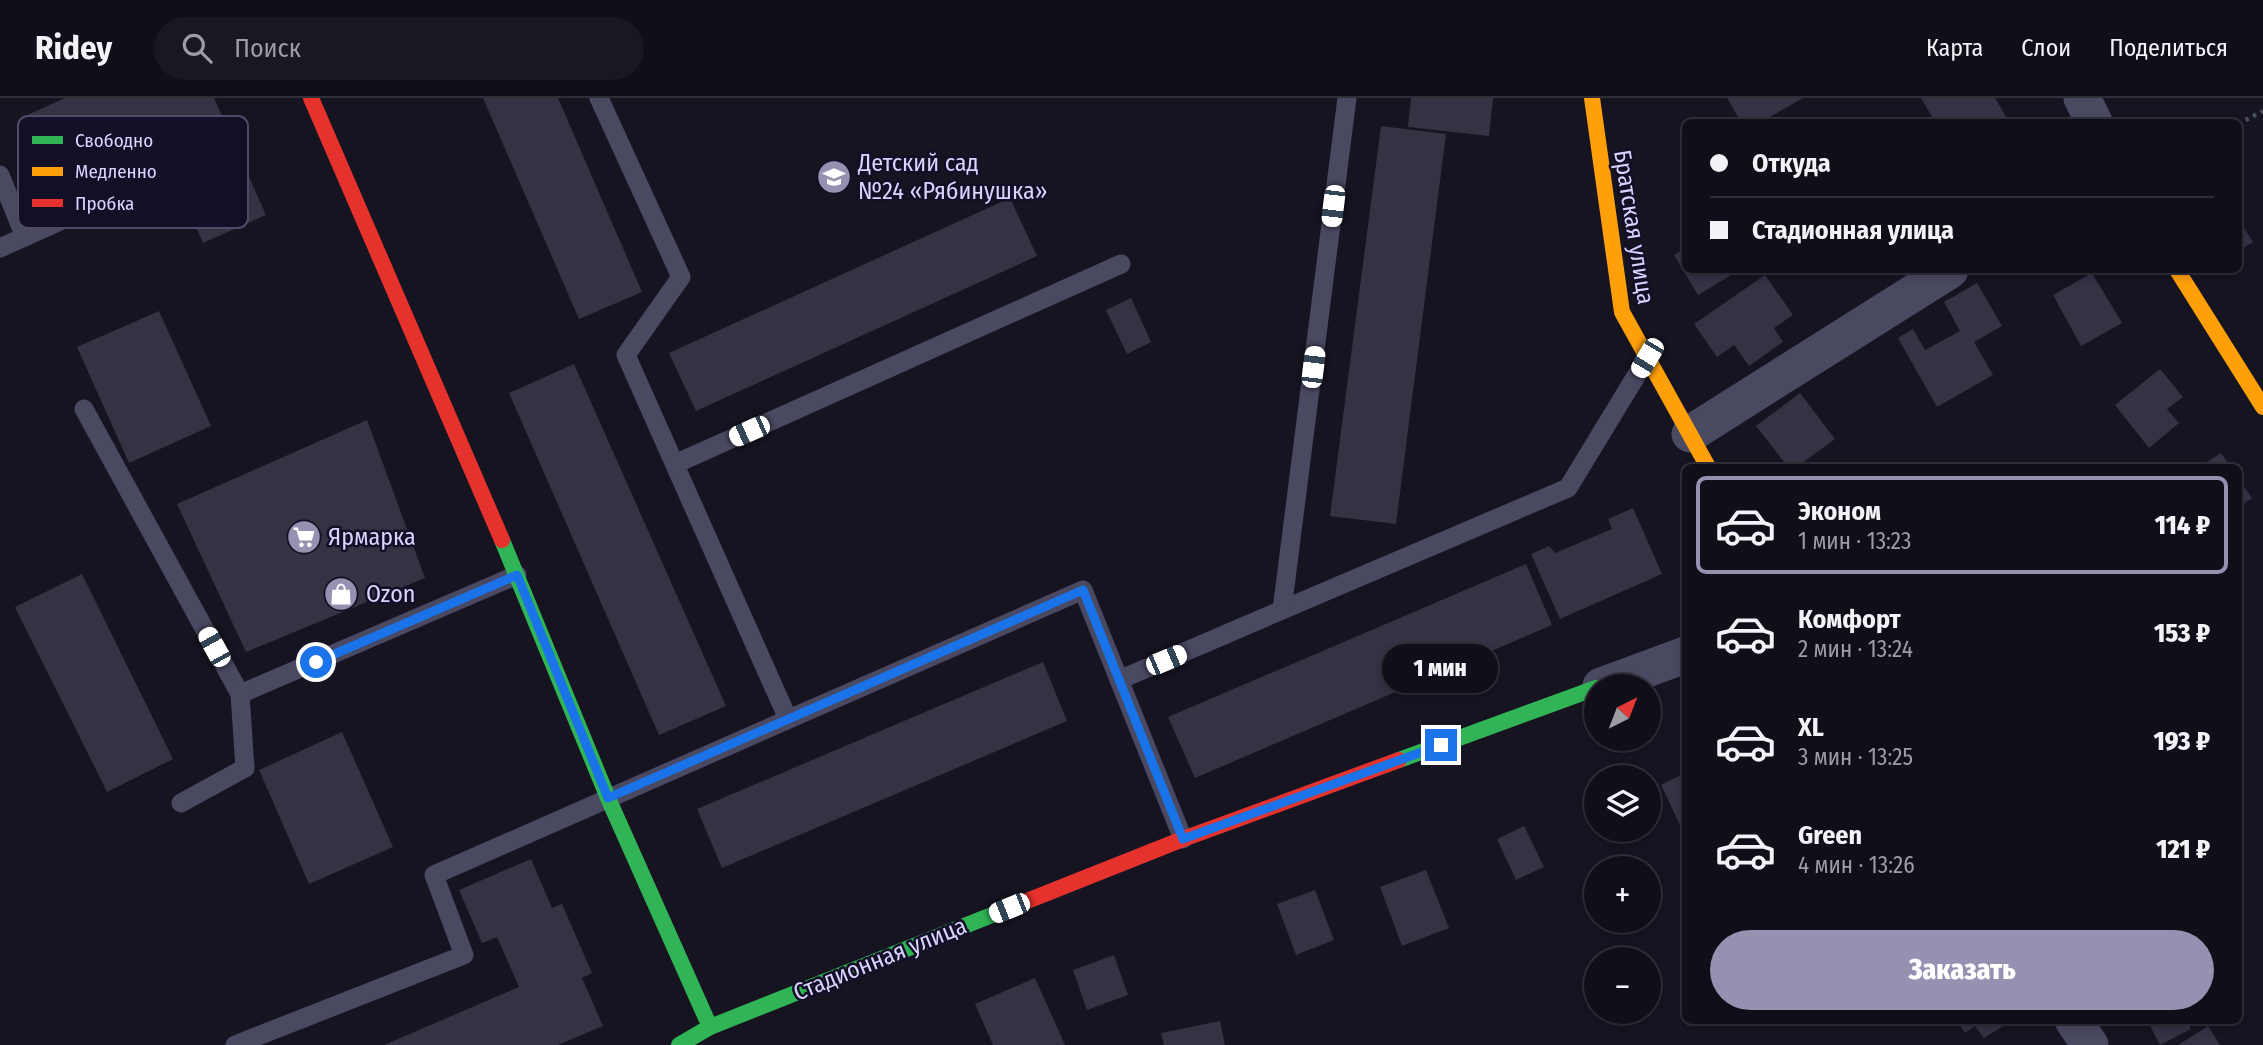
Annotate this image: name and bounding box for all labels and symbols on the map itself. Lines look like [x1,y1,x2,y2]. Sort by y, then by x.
legend [18,116,248,228]
text: Свободно [75,129,153,152]
street label: Братская улица [1608,148,1660,306]
place label: Детский сад №24 «Рябинушка» [857,149,1047,205]
school or university icon: Детский сад №24 «Рябинушка» [815,158,853,196]
text: Медленно [75,160,157,183]
car [1321,184,1346,228]
text: Пробка [75,192,134,215]
car [1628,335,1667,381]
car [1301,345,1326,389]
car [726,413,773,449]
supermarket icon: Ярмарка [285,518,323,556]
place label: Ярмарка [328,523,416,551]
shop icon: Ozon [322,575,360,613]
place label: Ozon [366,580,415,608]
car [195,624,234,670]
car [1143,642,1190,678]
callout: 1 мин [1383,644,1499,692]
route start [300,646,332,678]
north arrow [1584,674,1661,751]
route end [1425,729,1457,761]
car [986,890,1033,926]
street label: Стадионная улица [789,912,971,1006]

